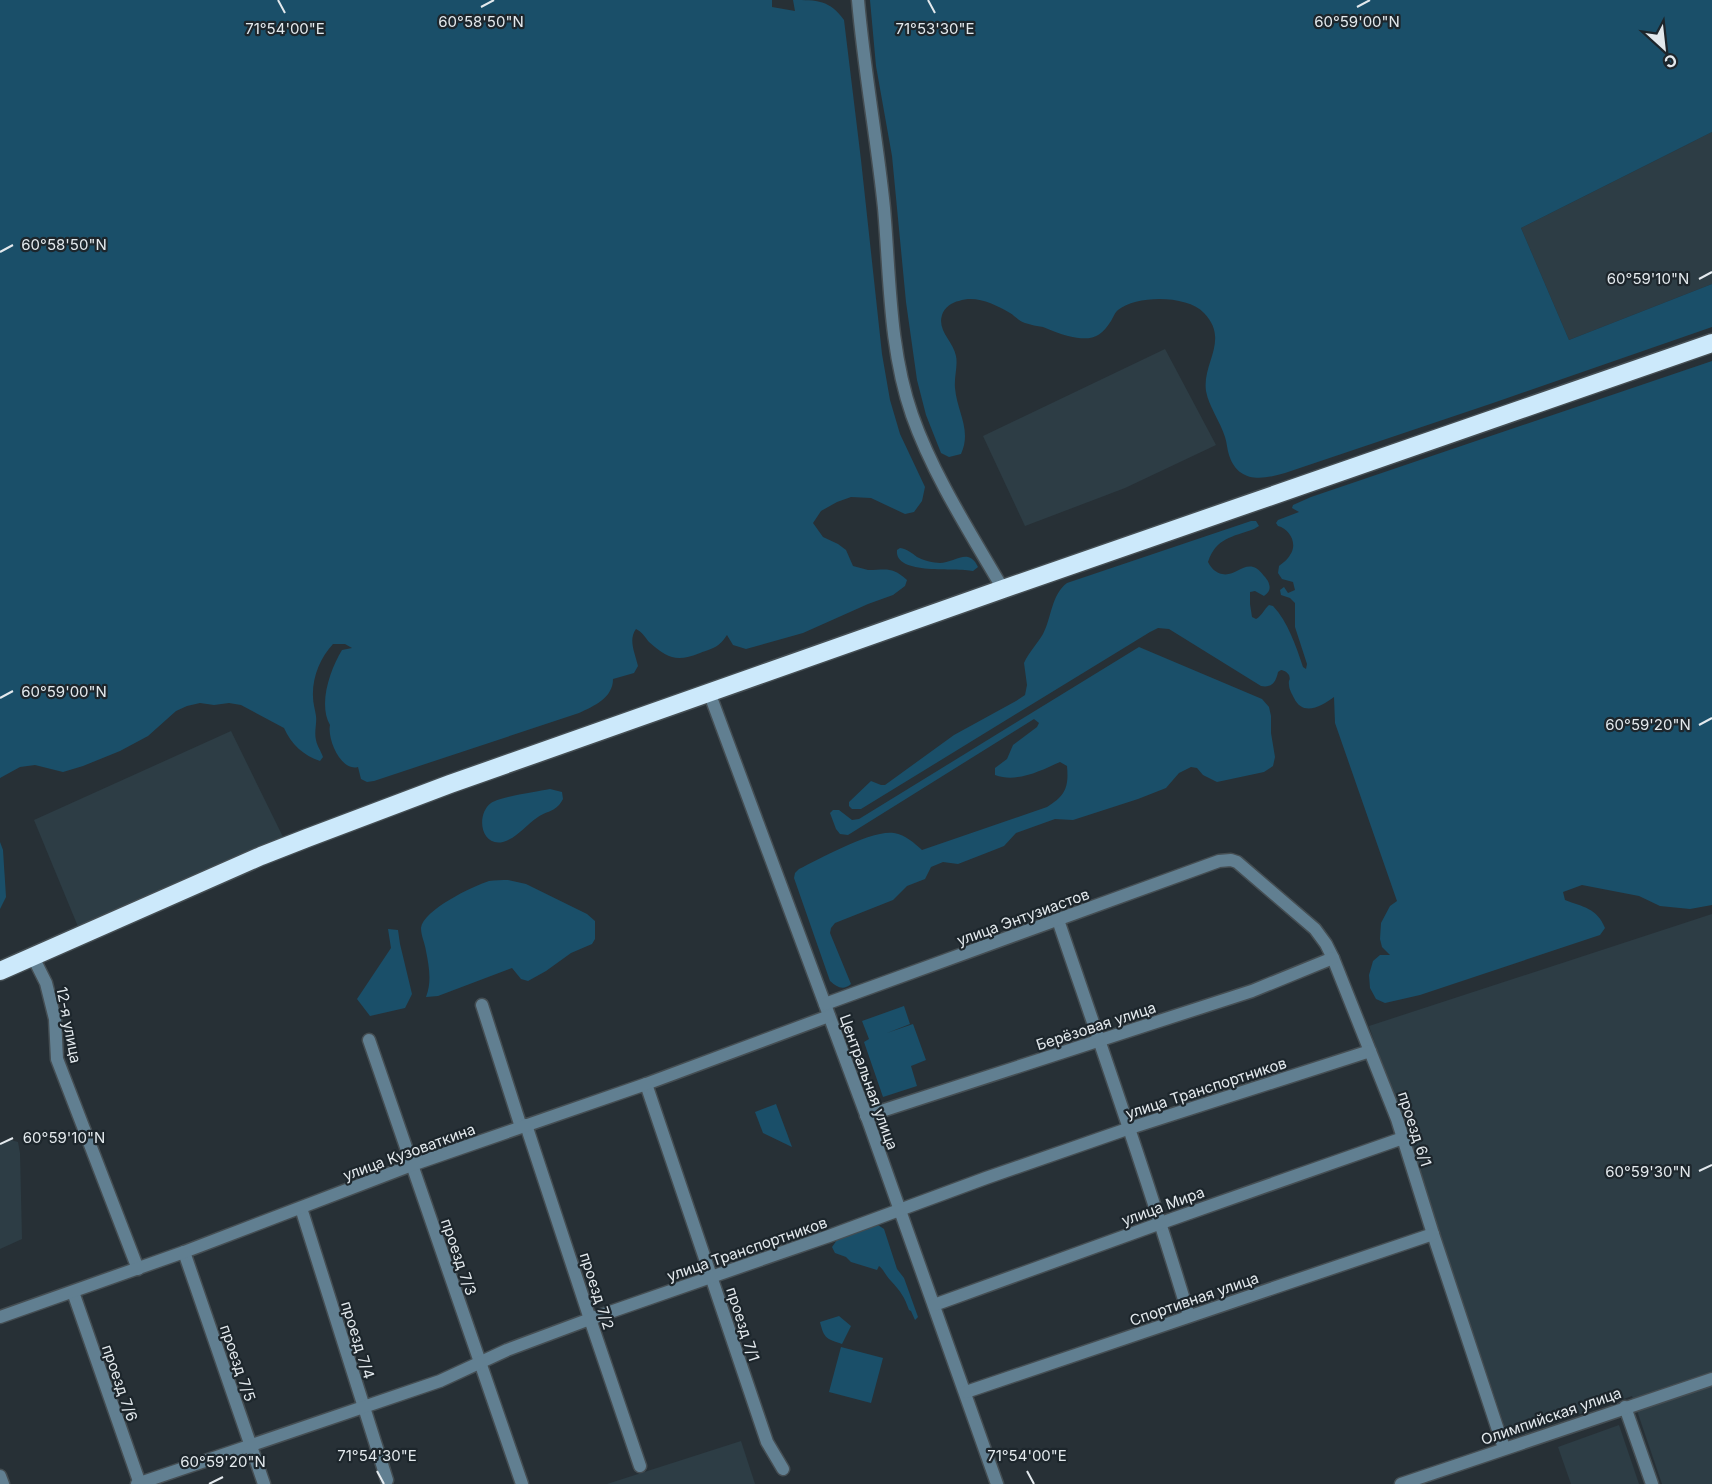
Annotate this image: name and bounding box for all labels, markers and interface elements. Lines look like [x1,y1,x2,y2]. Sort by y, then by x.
text: 60°58'50"N [438,12,524,31]
text: 60°59'00"N [1314,12,1400,31]
north arrow [1634,18,1694,78]
text: 71°54'00"E [245,19,325,38]
text: 71°53'30"E [895,19,975,38]
text: С [1661,50,1681,73]
text: 60°58'50"N [21,235,107,254]
text: 60°59'10"N [1607,269,1689,288]
text: 60°59'00"N [21,682,107,701]
text: 60°59'20"N [1605,715,1691,734]
street label: улица Энтузиастов [954,884,1092,950]
street label: 12-я улица [52,985,86,1065]
street label: Берёзовая улица [1034,998,1158,1054]
street label: Центральная улица [836,1012,902,1152]
street label: улица Транспортников [1123,1053,1289,1123]
street label: проезд 6/1 [1394,1089,1436,1169]
street label: улица Кузоваткина [340,1119,478,1185]
text: 60°59'10"N [23,1128,105,1147]
text: 60°59'30"N [1605,1162,1691,1181]
street label: улица Мира [1119,1182,1207,1230]
street label: улица Транспортников [664,1213,830,1285]
street label: проезд 7/3 [437,1216,481,1298]
street label: проезд 7/2 [576,1250,618,1332]
street label: Спортивная улица [1127,1268,1261,1330]
street label: проезд 7/1 [722,1285,764,1363]
street label: проезд 7/4 [337,1299,379,1381]
street label: проезд 7/5 [216,1322,260,1404]
street label: проезд 7/6 [98,1342,142,1424]
street label: Олимпийская улица [1478,1383,1624,1449]
text: 71°54'30"E [337,1446,417,1465]
text: 71°54'00"E [987,1446,1067,1465]
text: 60°59'20"N [180,1452,266,1471]

